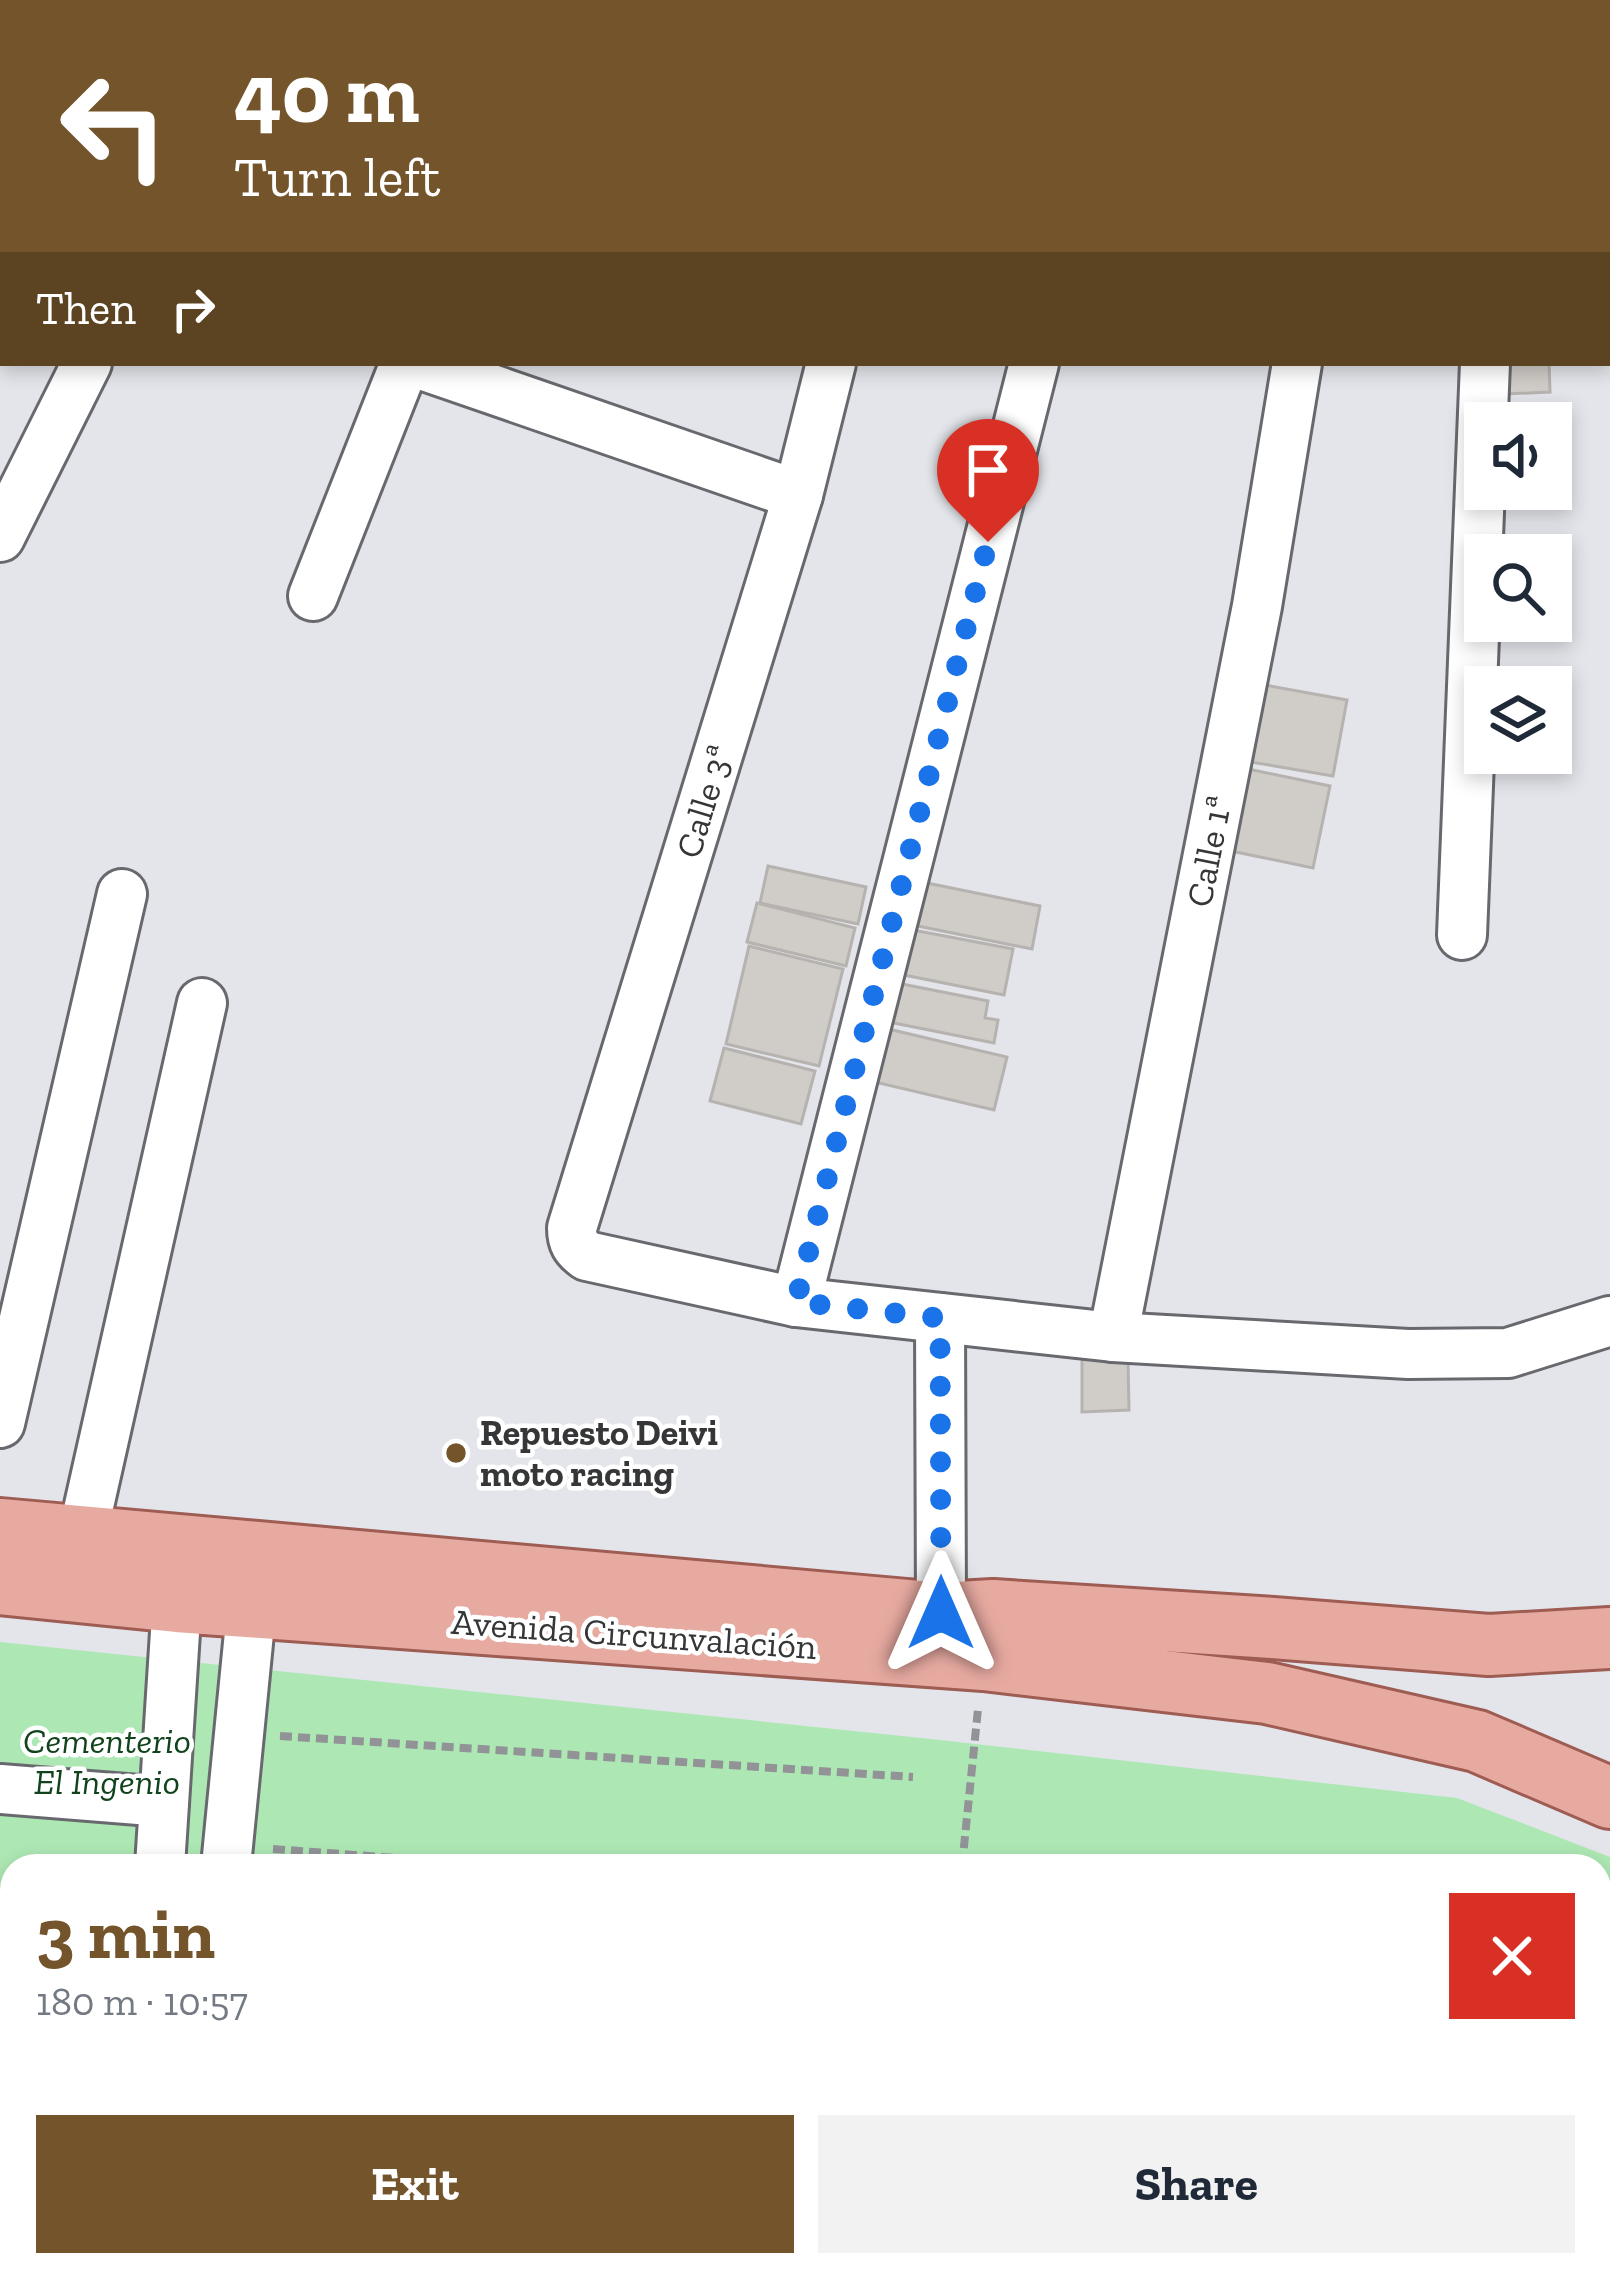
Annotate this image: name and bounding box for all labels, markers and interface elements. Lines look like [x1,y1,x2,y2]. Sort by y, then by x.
text: 40 m [234,43,420,144]
icon: left [36,48,192,204]
text: Turn left [234,145,441,210]
icon: right [160,276,226,342]
text: Then [36,282,136,336]
map controls [1464,402,1572,774]
button: sound [1464,402,1572,510]
pin [937,419,1039,542]
icon: arrive [955,437,1021,503]
button: search [1464,534,1572,642]
button: layers [1464,666,1572,774]
street label: Calle 3ª [666,739,742,863]
street label: Calle 1ª [1177,792,1241,910]
place label: Repuesto Deivi moto racing [480,1411,718,1495]
marker: Repuesto Deivi moto racing [443,1440,469,1466]
position arrow [878,1550,1004,1676]
street label: Avenida Circunvalación [450,1600,818,1668]
park label: Cementerio El Ingenio [23,1719,191,1803]
text: 3 min [36,1890,215,1976]
button: close [1449,1893,1575,2019]
text: 180 m · 10:57 [36,1978,248,2025]
button: Exit [36,2115,794,2253]
button: Share [818,2115,1575,2253]

